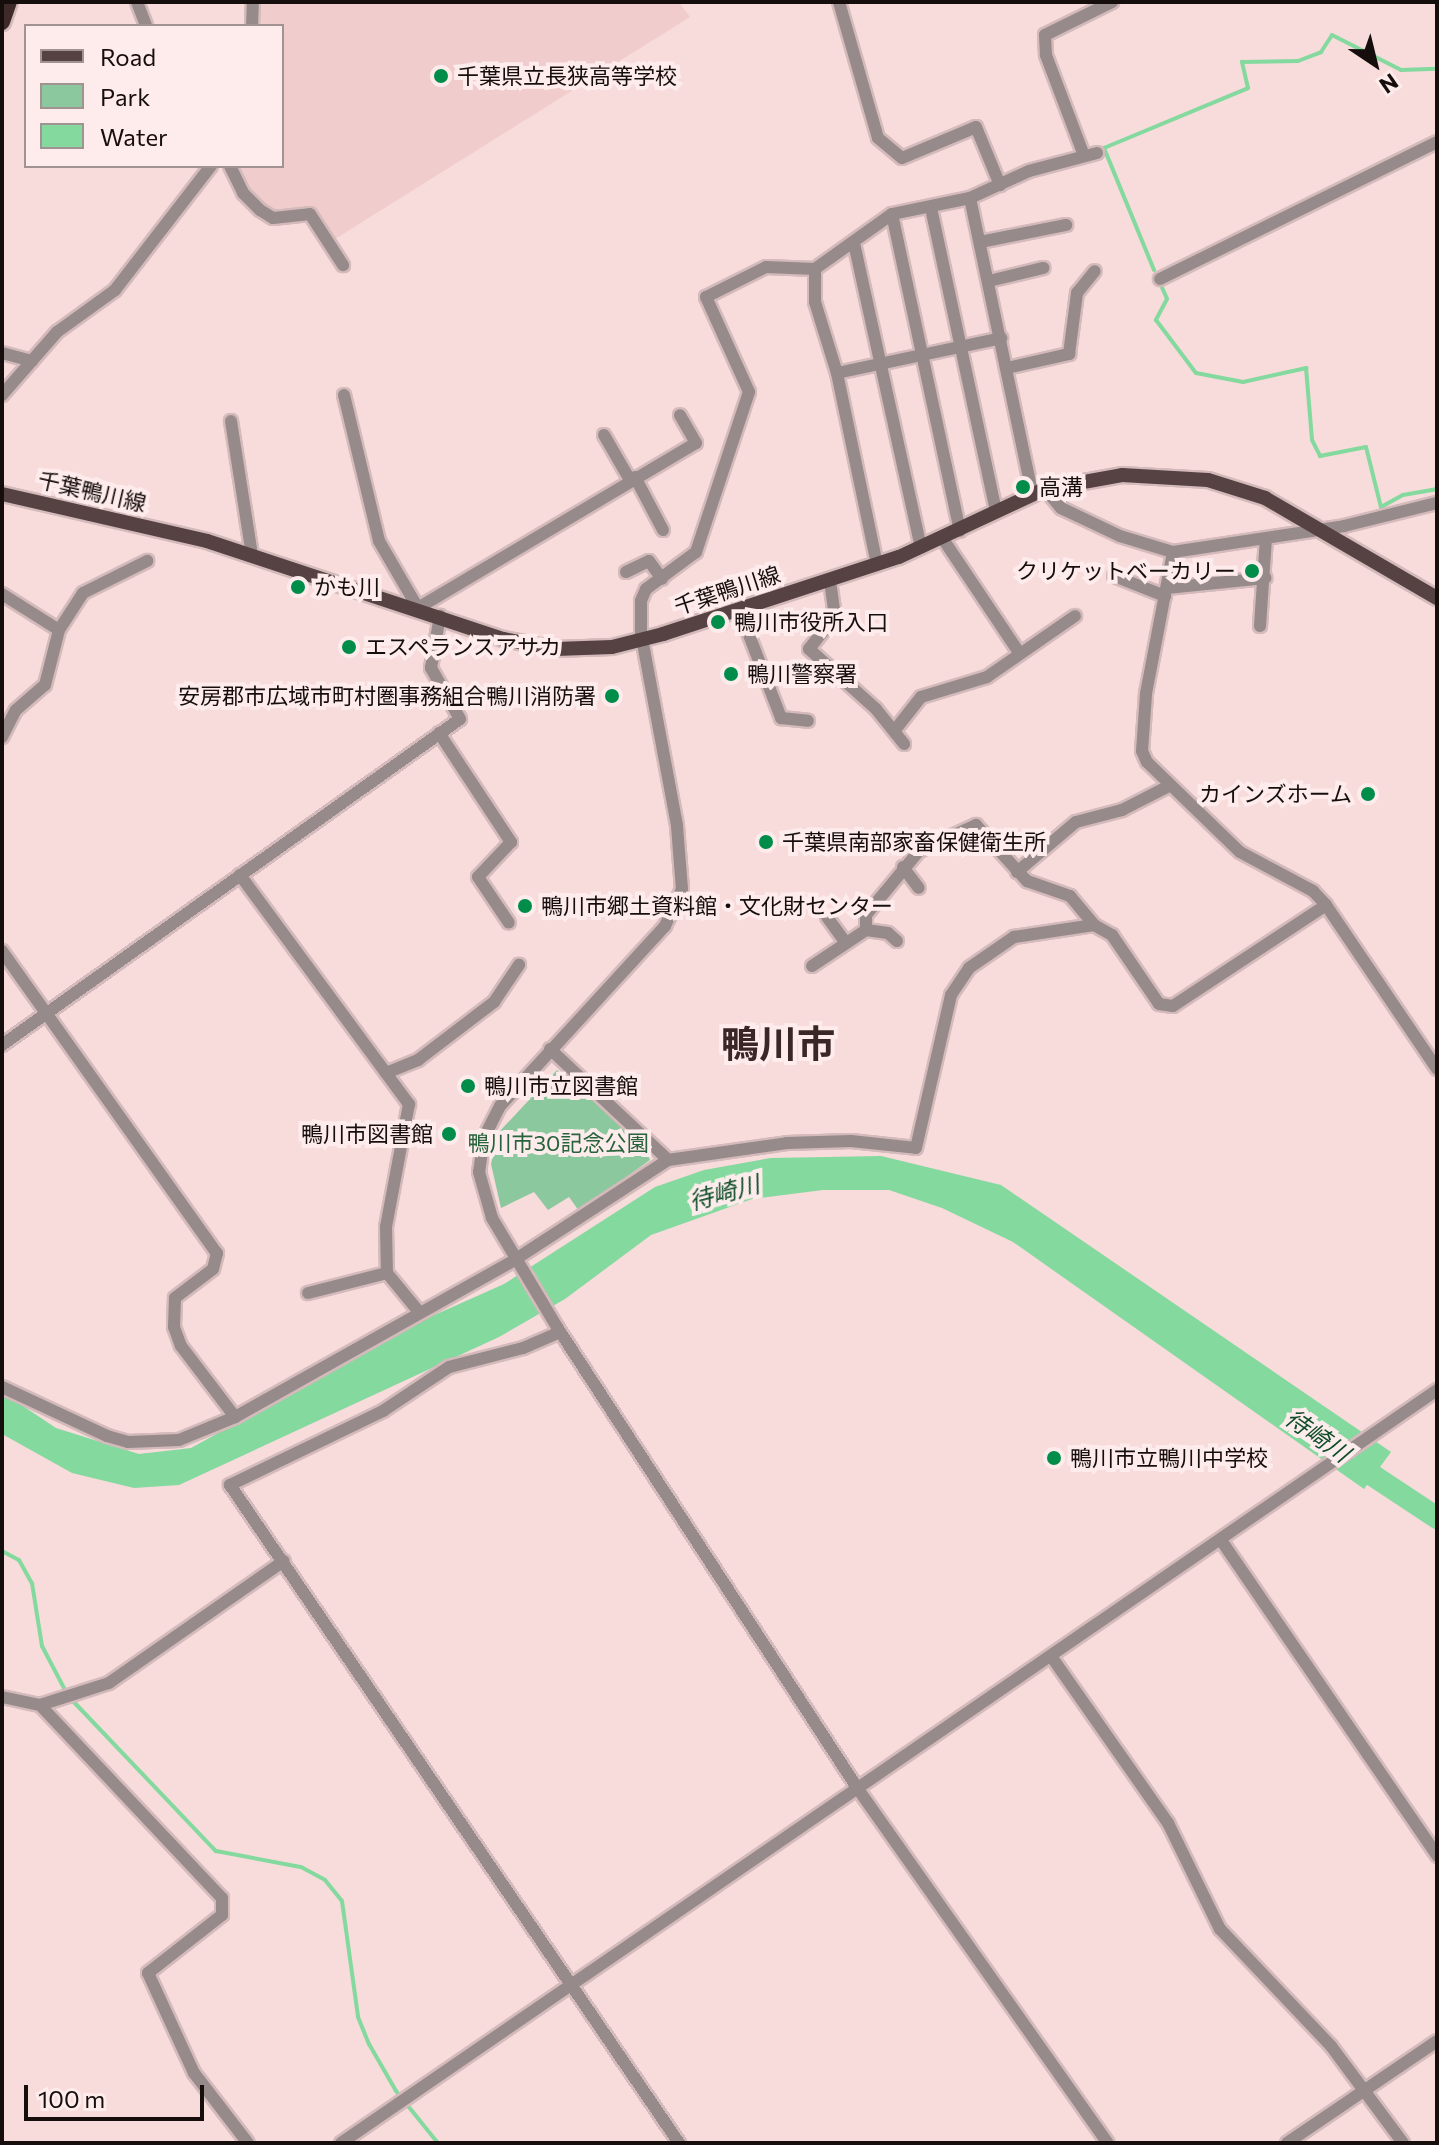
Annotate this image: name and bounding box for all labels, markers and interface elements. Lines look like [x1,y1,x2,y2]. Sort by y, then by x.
legend [24,24,284,168]
north arrow [1335,24,1415,104]
text: Road [100,42,156,71]
place label: 千葉県立長狭高等学校 [457,63,677,89]
marker: 千葉県立長狭高等学校 [432,67,450,85]
text: N [1375,68,1404,100]
text: Park [100,82,150,111]
text: Water [100,122,168,151]
street label: 千葉鴨川線 [35,466,149,516]
place label: 高溝 [1039,474,1083,500]
marker: 高溝 [1014,478,1032,496]
place label: クリケットベーカリー [1016,558,1236,584]
street label: 千葉鴨川線 [671,560,783,620]
marker: クリケットベーカリー [1243,562,1261,580]
place label: かも川 [314,574,380,600]
marker: かも川 [289,578,307,596]
place label: 鴨川市役所入口 [734,609,888,635]
marker: 鴨川市役所入口 [709,613,727,631]
place label: エスペランスアサカ [365,634,563,660]
marker: エスペランスアサカ [340,638,358,656]
place label: 鴨川警察署 [747,661,857,687]
marker: 鴨川警察署 [722,665,740,683]
place label: 安房郡市広域市町村圏事務組合鴨川消防署 [178,683,596,709]
marker: 安房郡市広域市町村圏事務組合鴨川消防署 [603,687,621,705]
place label: カインズホーム [1198,781,1352,807]
marker: カインズホーム [1359,785,1377,803]
place label: 千葉県南部家畜保健衛生所 [782,829,1046,855]
marker: 千葉県南部家畜保健衛生所 [757,833,775,851]
place label: 鴨川市郷土資料館・文化財センター [541,893,893,919]
marker: 鴨川市郷土資料館・文化財センター [516,897,534,915]
district label: 鴨川市 [721,1020,835,1066]
place label: 鴨川市立図書館 [484,1073,638,1099]
marker: 鴨川市立図書館 [459,1077,477,1095]
place label: 鴨川市図書館 [301,1121,433,1147]
marker: 鴨川市図書館 [440,1125,458,1143]
park label: 鴨川市30記念公園 [468,1130,648,1156]
water label: 待崎川 [685,1169,763,1215]
water label: 待崎川 [1280,1403,1356,1467]
place label: 鴨川市立鴨川中学校 [1070,1445,1268,1471]
marker: 鴨川市立鴨川中学校 [1045,1449,1063,1467]
scale bar [28,2069,208,2119]
text: 100 m [38,2084,105,2113]

